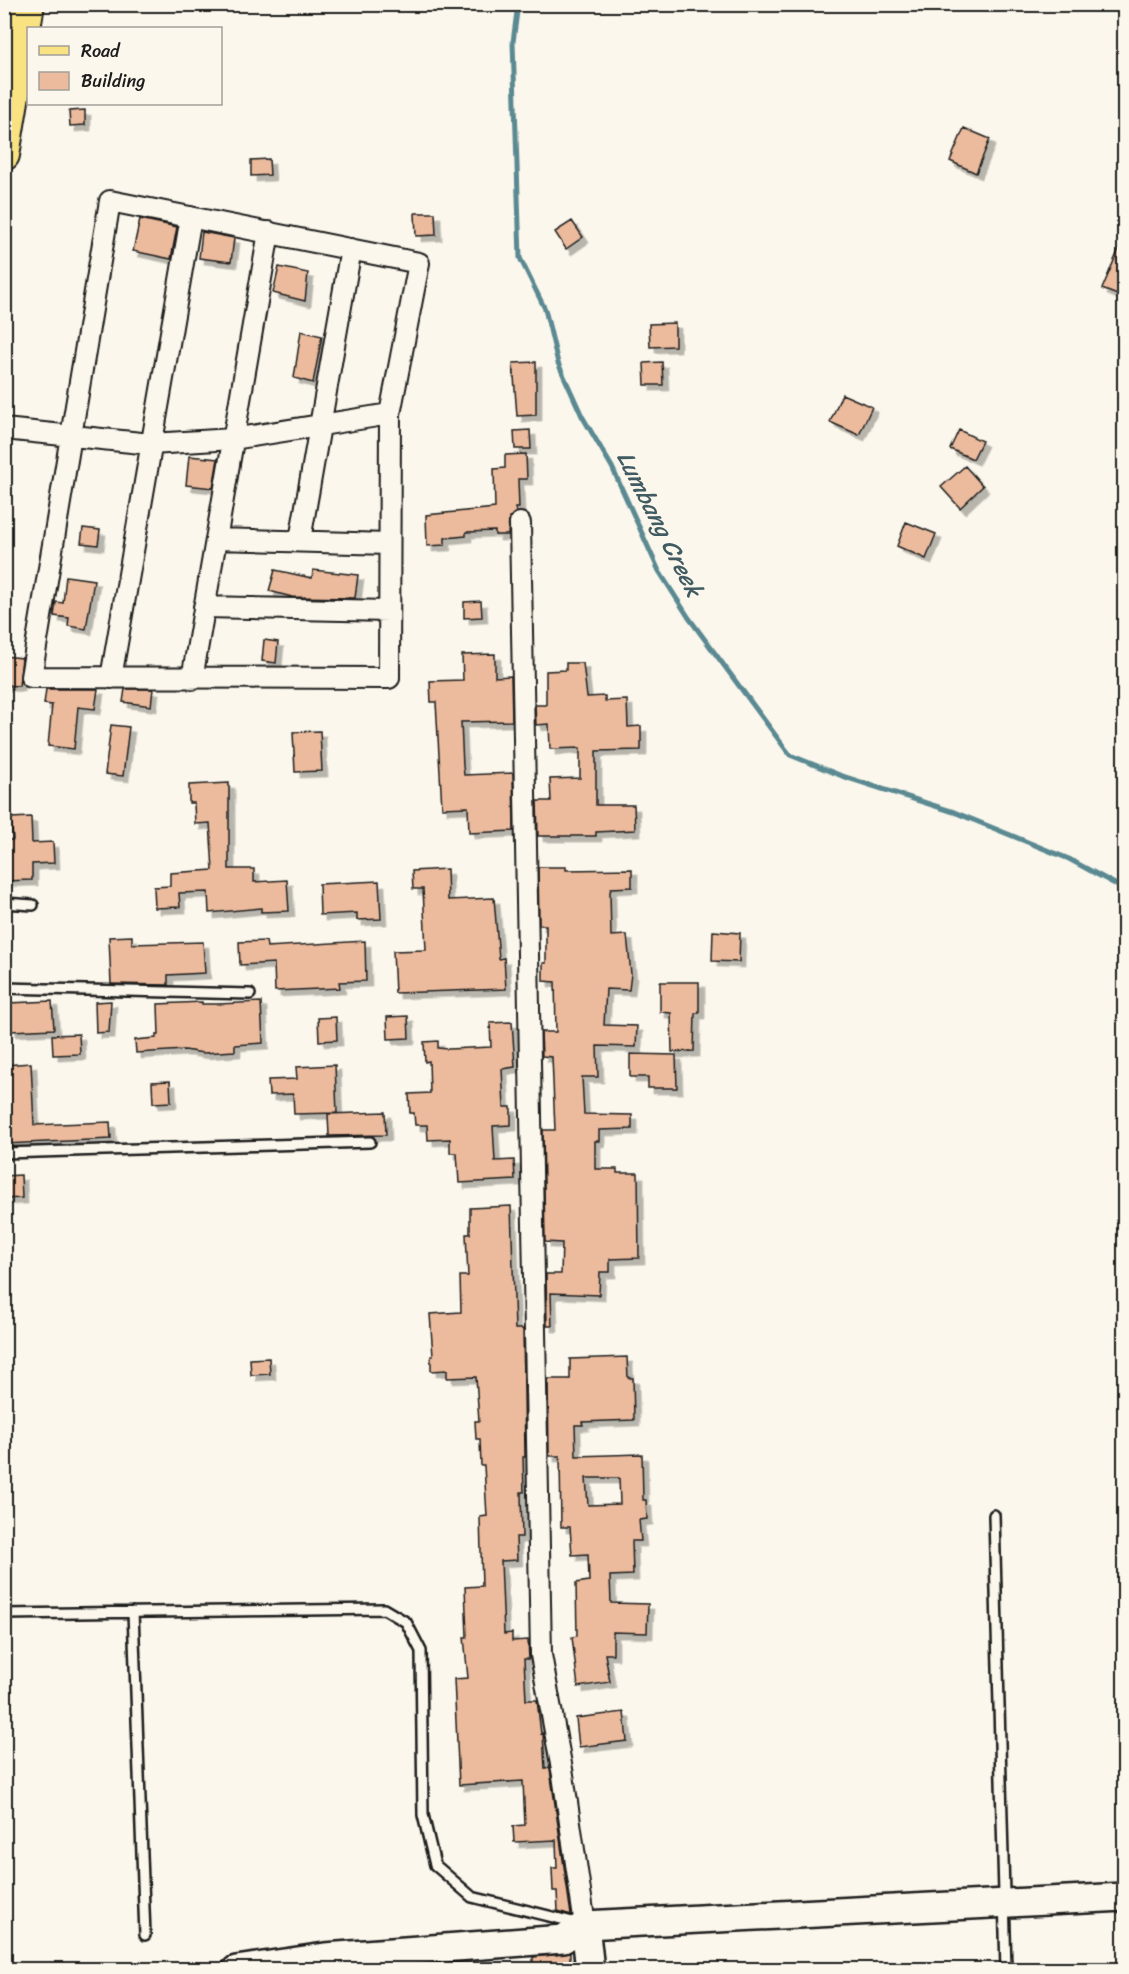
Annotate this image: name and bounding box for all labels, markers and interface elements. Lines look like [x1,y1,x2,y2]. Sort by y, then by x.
legend [27,27,222,105]
text: Road [81,35,121,67]
text: Building [81,65,145,97]
water label: Lumbang Creek [605,443,716,606]

